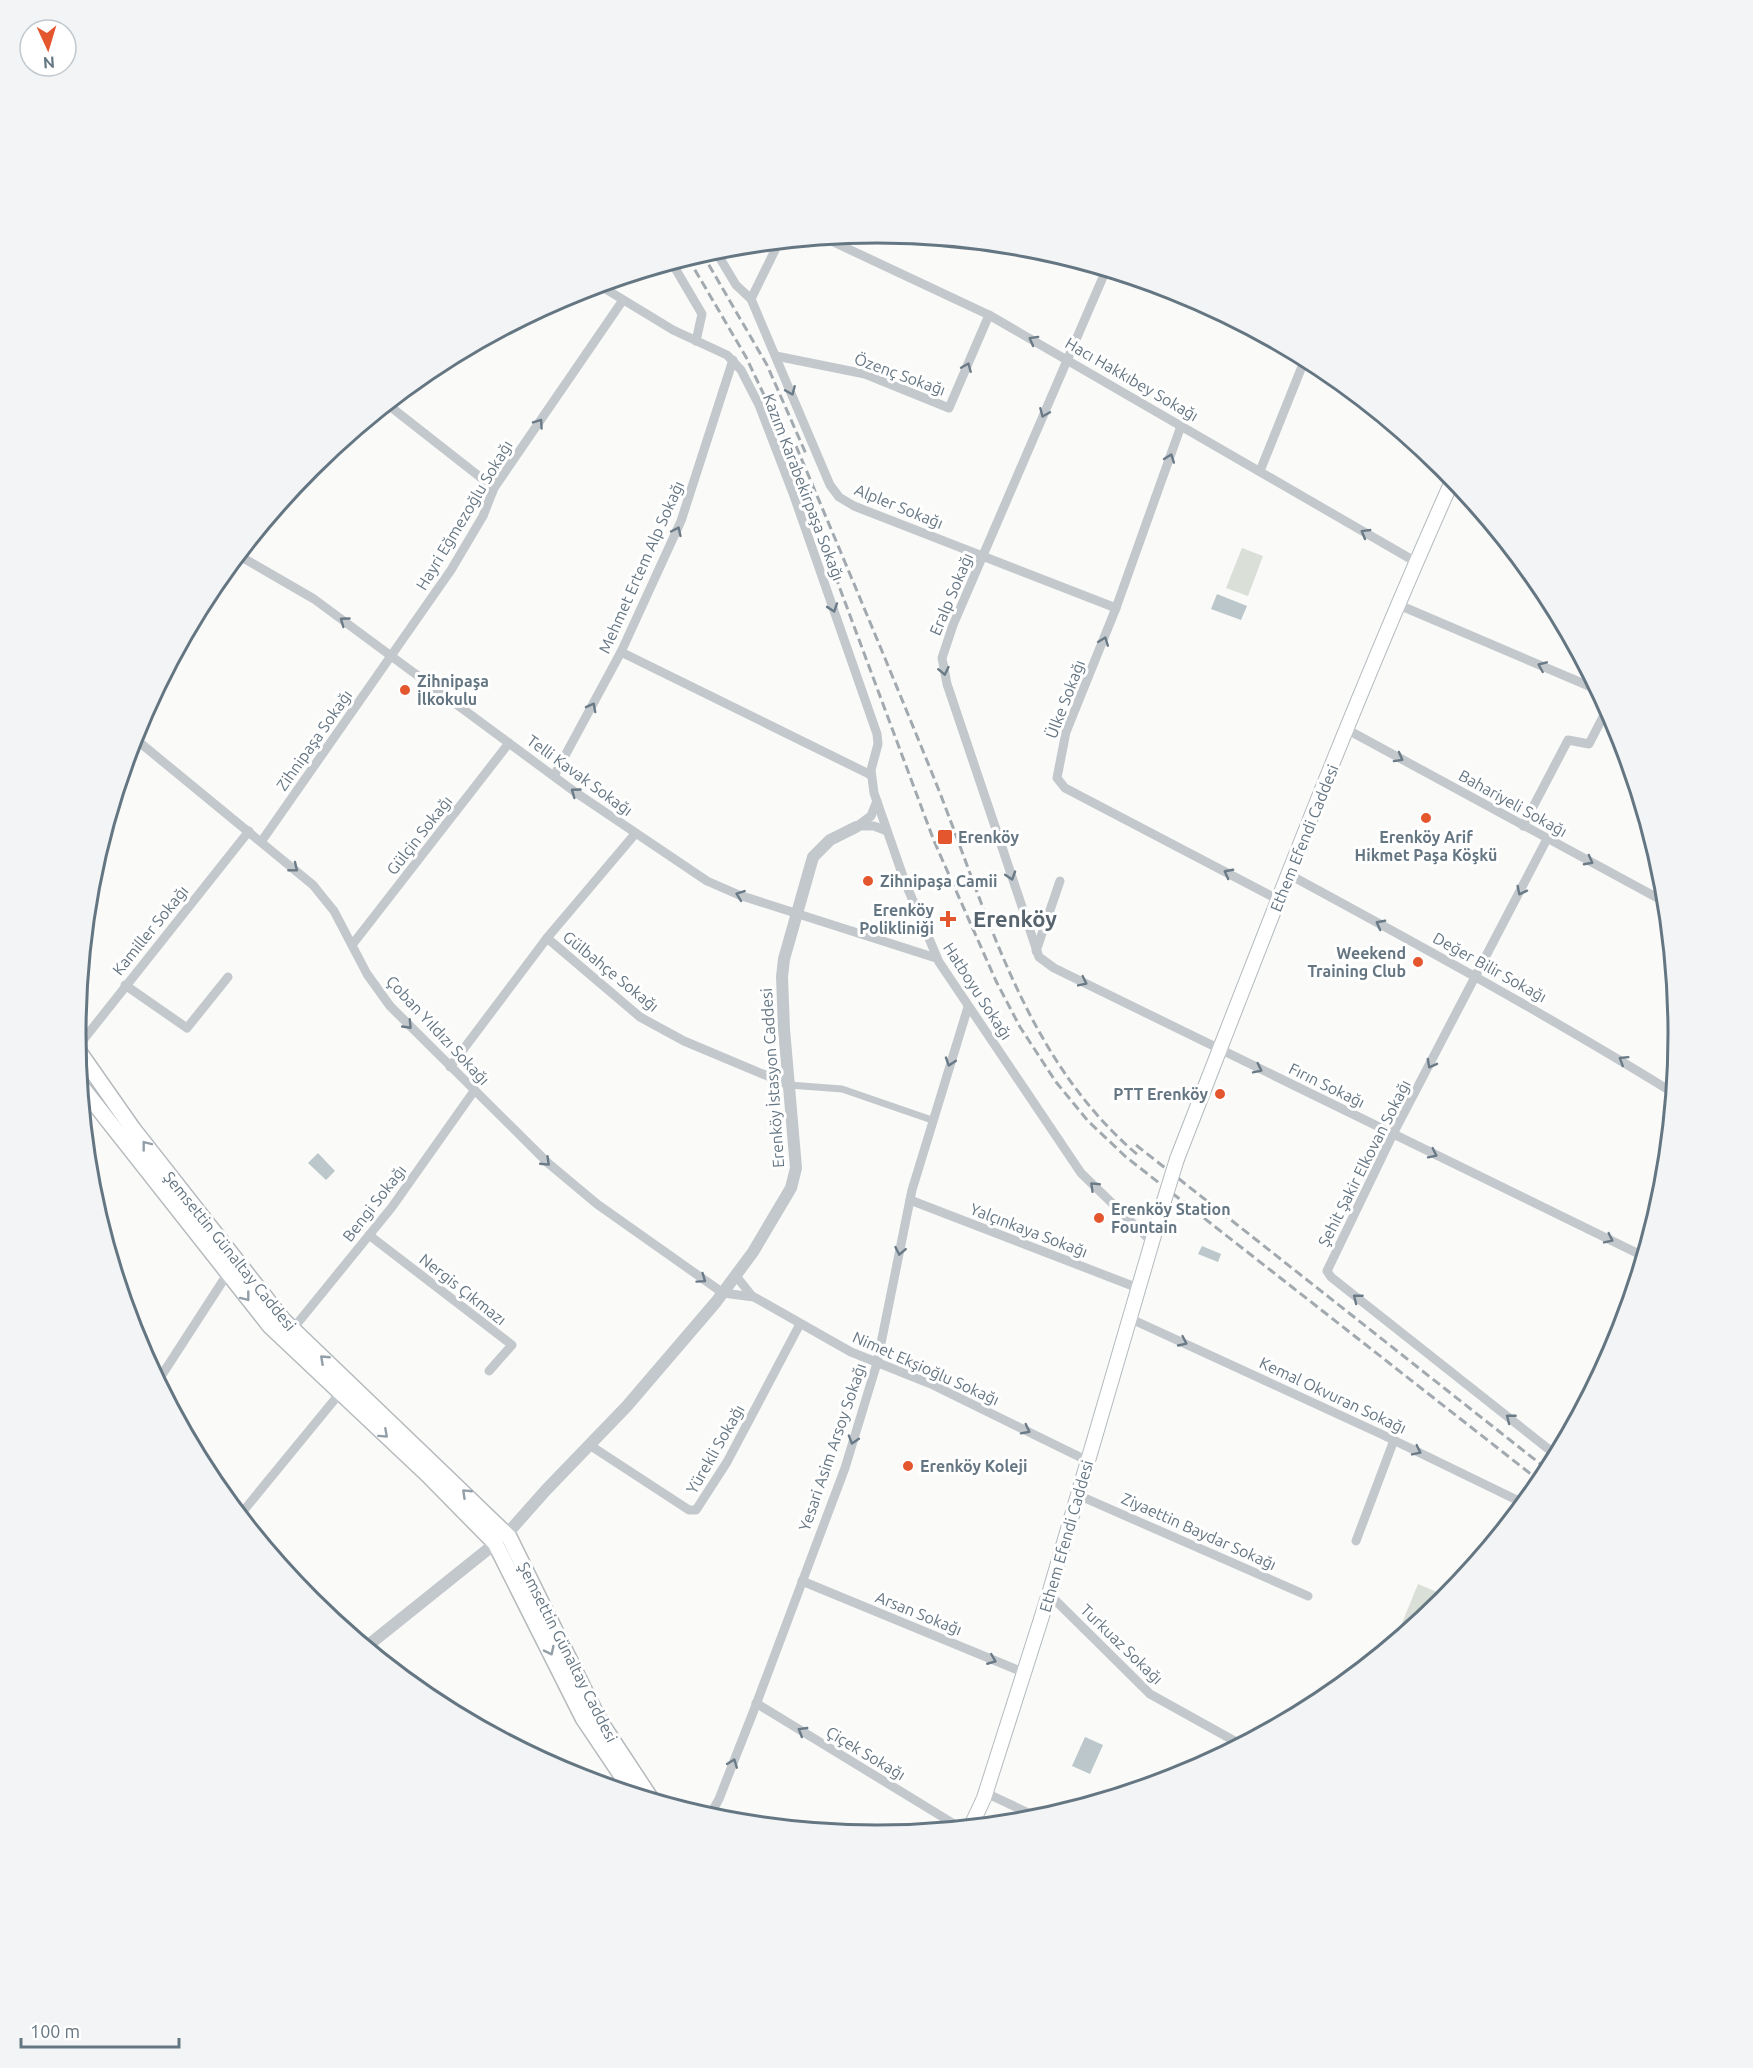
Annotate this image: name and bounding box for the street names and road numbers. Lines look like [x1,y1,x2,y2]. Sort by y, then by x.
street label: Hacı Hakkıbey Sokağı [1062,334,1202,424]
street label: Özenç Sokağı [852,349,948,399]
street label: Kazım Karabekirpaşa Sokağı [760,391,848,583]
street label: Hayri Eğmezoğlu Sokağı [412,437,516,593]
street label: Mehmet Ertem Alp Sokağı [595,478,687,656]
street label: Alpler Sokağı [852,480,946,532]
street label: Eralp Sokağı [926,550,976,638]
street label: Ülke Sokağı [1042,657,1088,741]
street label: Zihnipaşa Sokağı [273,686,355,794]
street label: Telli Kavak Sokağı [524,731,636,819]
street label: Ethem Efendi Caddesi [1266,762,1342,914]
street label: Bahariyeli Sokağı [1456,766,1570,840]
street label: Gülçin Sokağı [383,792,455,878]
street label: Kamiller Sokağı [108,882,192,978]
street label: Gülbahçe Sokağı [560,927,662,1015]
street label: Değer Bilir Sokağı [1430,928,1550,1006]
street label: Hatboyu Sokağı [940,939,1016,1043]
street label: Çoban Yıldızı Sokağı [383,972,493,1088]
street label: Erenköy İstasyon Caddesi [757,987,787,1169]
street label: Fırın Sokağı [1286,1059,1368,1111]
street label: Şehit Şakir Elkovan Sokağı [1314,1077,1414,1249]
street label: Bengi Sokağı [339,1161,409,1245]
street label: Şemsettin Günaltay Caddesi [160,1168,300,1334]
street label: Yalçınkaya Sokağı [968,1199,1090,1261]
street label: Nergis Çıkmazı [416,1250,510,1328]
street label: Nimet Ekşioğlu Sokağı [850,1328,1002,1408]
street label: Kemal Okvuran Sokağı [1257,1353,1409,1437]
street label: Yesari Asim Arsoy Sokağı [795,1361,869,1533]
street label: Yürekli Sokağı [682,1401,748,1497]
street label: Ethem Efendi Caddesi [1036,1458,1096,1614]
street label: Ziyaettin Baydar Sokağı [1119,1489,1279,1573]
street label: Şemsettin Günaltay Caddesi [515,1559,621,1745]
street label: Arsan Sokağı [873,1588,965,1638]
street label: Turkuaz Sokağı [1077,1600,1167,1688]
street label: Çiçek Sokağı [823,1722,909,1784]

